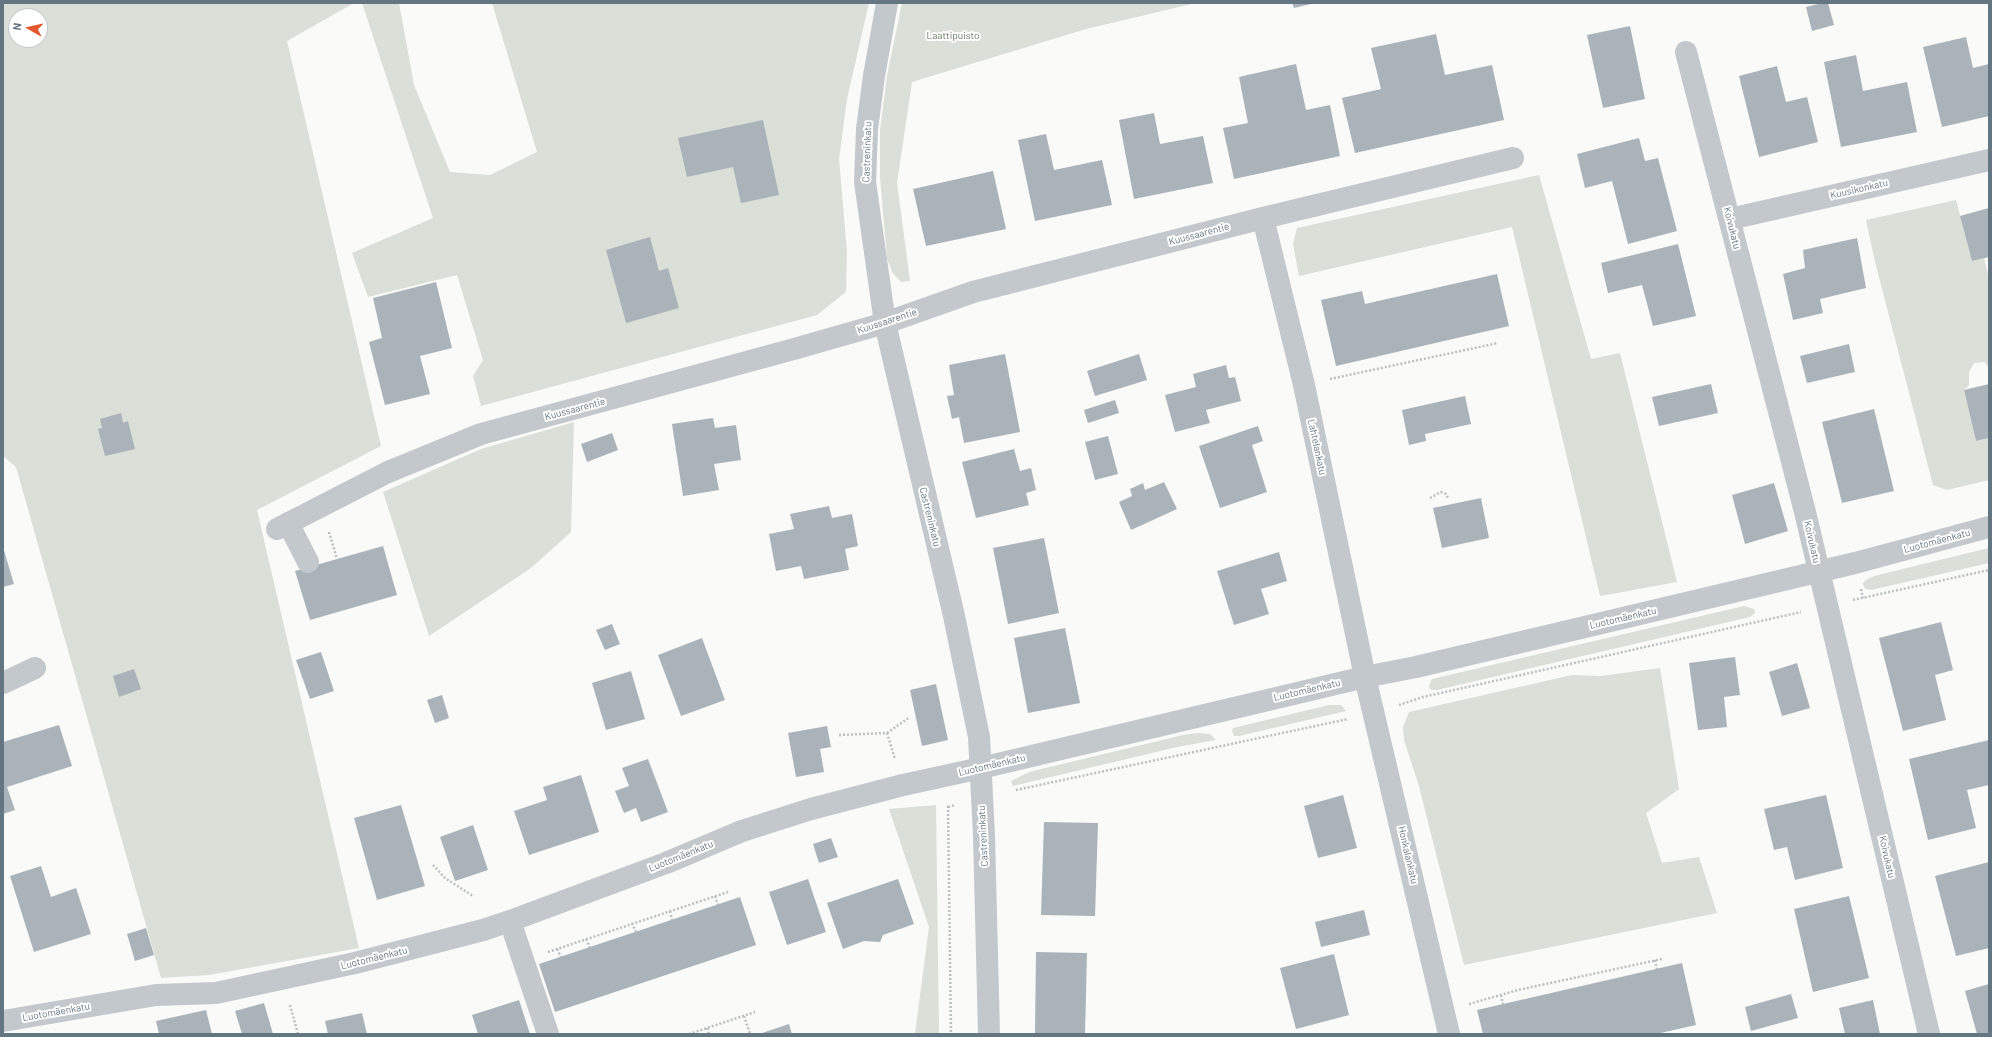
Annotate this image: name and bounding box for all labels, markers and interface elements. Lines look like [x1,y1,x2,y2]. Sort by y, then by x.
north arrow [8,8,48,48]
text: N [10,22,24,31]
park label: Laattipuisto [927,30,979,42]
street label: Castreninkatu [860,121,874,183]
street label: Kuusikonkatu [1829,177,1889,201]
street label: Koivukatu [1721,206,1743,250]
street label: Kuussaarentie [1167,220,1231,248]
street label: Kuussaarentie [855,306,919,336]
street label: Kuussaarentie [543,395,607,423]
street label: Lahtelankatu [1305,418,1329,476]
street label: Castreninkatu [917,486,943,548]
street label: Koivukatu [1801,520,1823,564]
street label: Luotomäenkatu [1902,526,1972,556]
street label: Luotomäenkatu [1588,604,1658,632]
street label: Luotomäenkatu [1272,676,1342,704]
street label: Luotomäenkatu [957,751,1027,779]
street label: Castreninkatu [975,805,991,867]
street label: Honkalankatu [1395,825,1421,885]
street label: Koivukatu [1876,835,1898,879]
street label: Luotomäenkatu [647,838,715,874]
street label: Luotomäenkatu [339,944,409,972]
street label: Luotomäenkatu [21,1000,91,1024]

